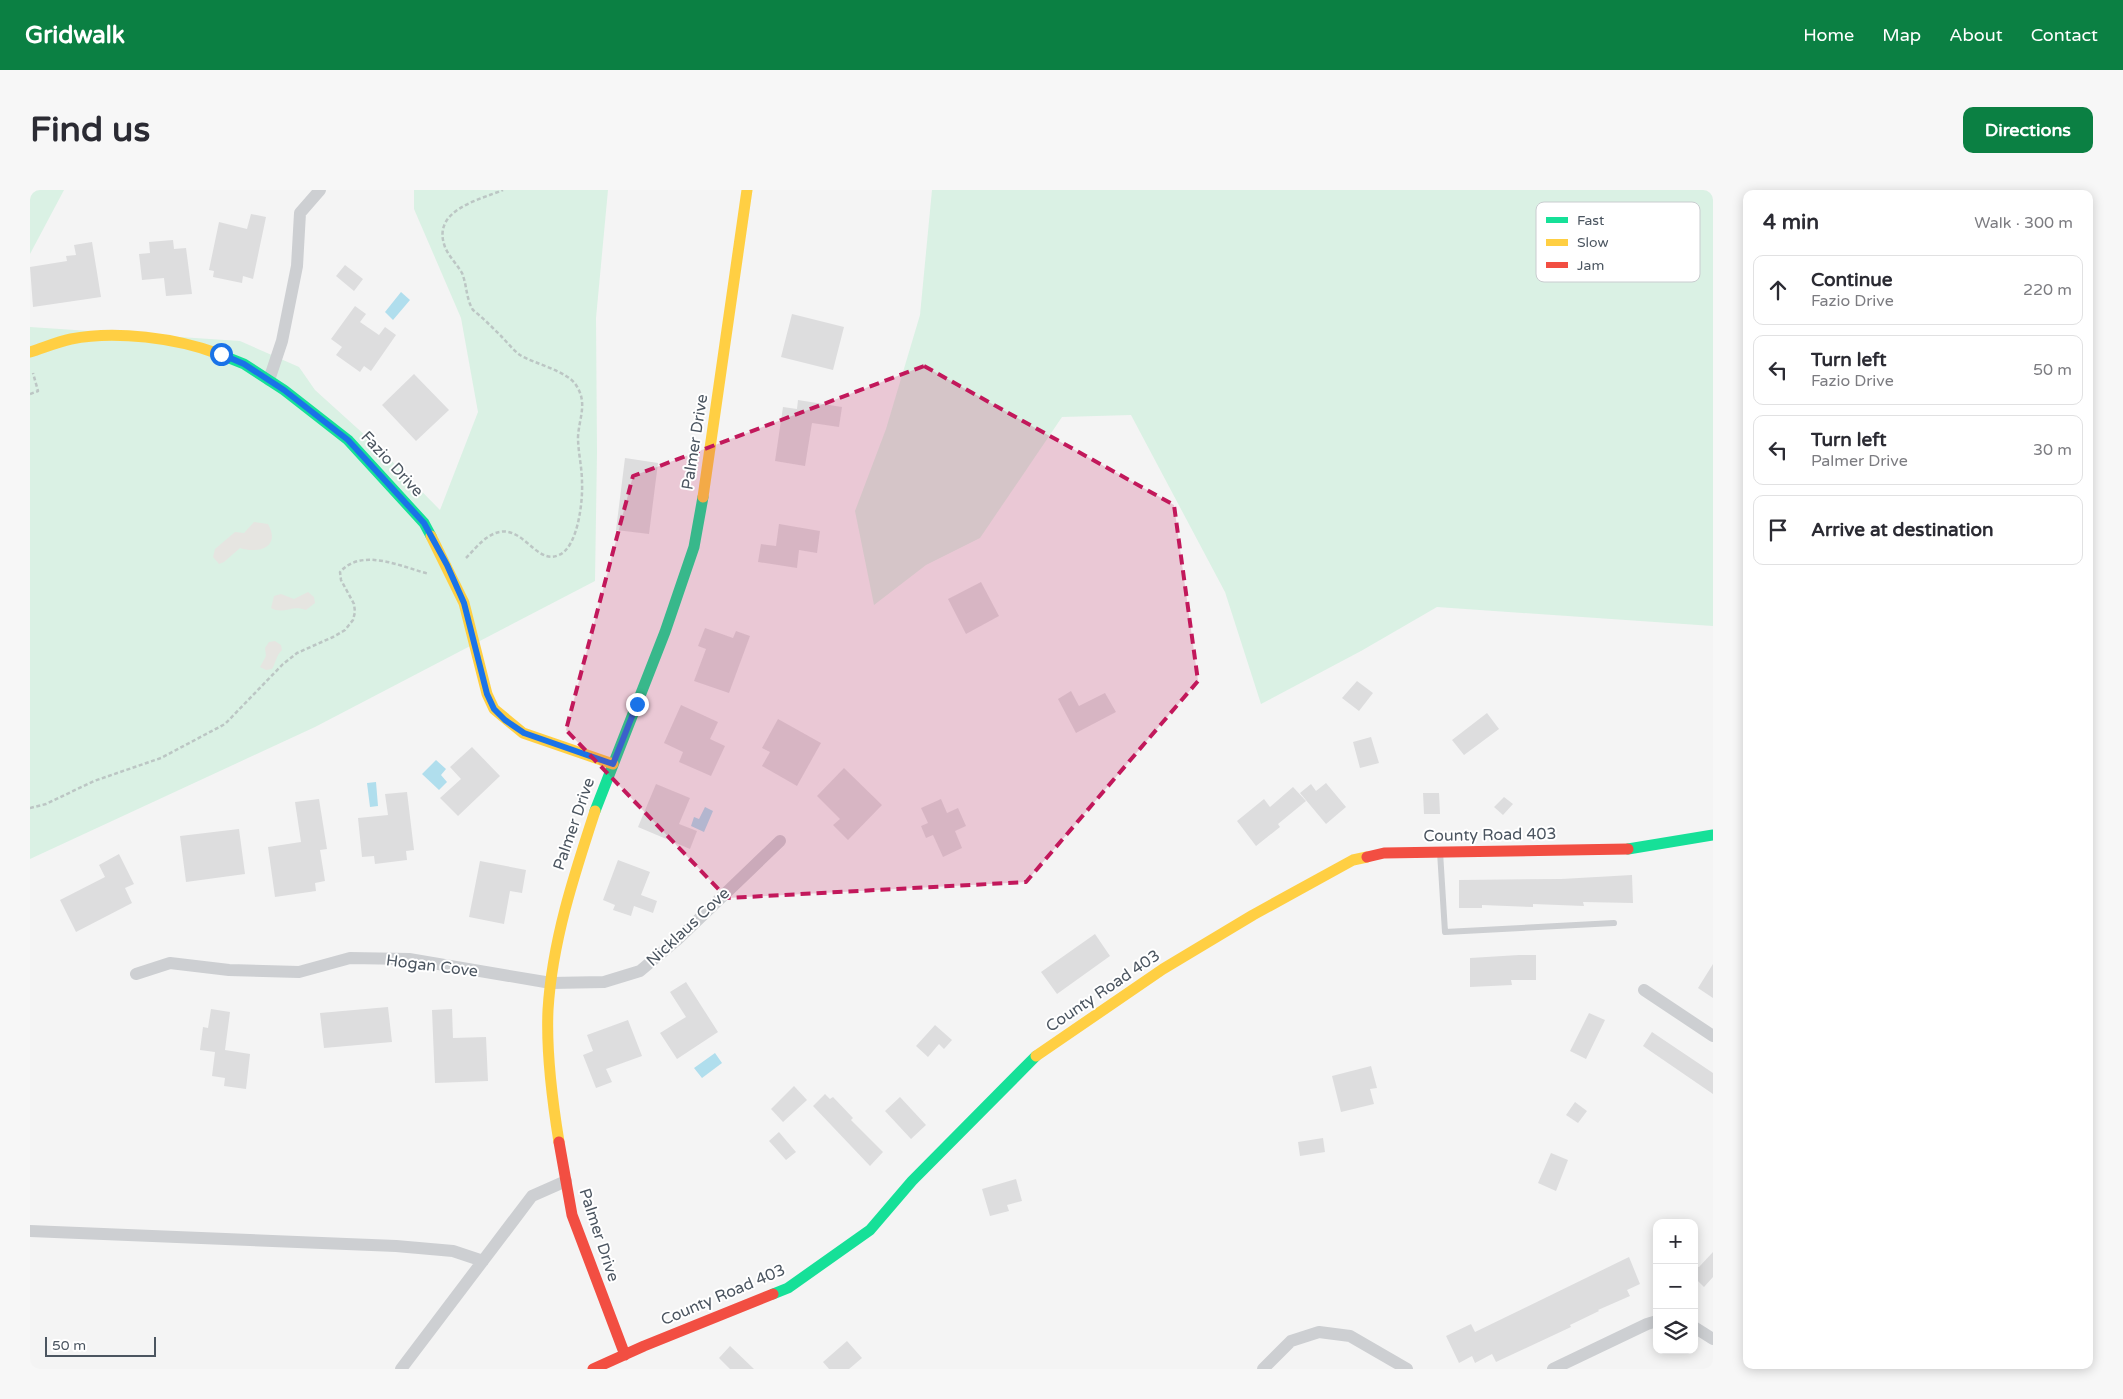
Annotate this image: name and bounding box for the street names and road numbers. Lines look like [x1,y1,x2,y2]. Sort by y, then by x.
street label: Palmer Drive [678,393,712,491]
street label: Fazio Drive [356,427,428,501]
street label: Palmer Drive [549,775,599,873]
street label: County Road 403 [1423,824,1557,846]
street label: Nicklaus Cove [642,883,734,971]
street label: County Road 403 [1042,945,1164,1037]
street label: Hogan Cove [385,950,479,982]
street label: Palmer Drive [575,1186,623,1284]
street label: County Road 403 [658,1260,788,1330]

